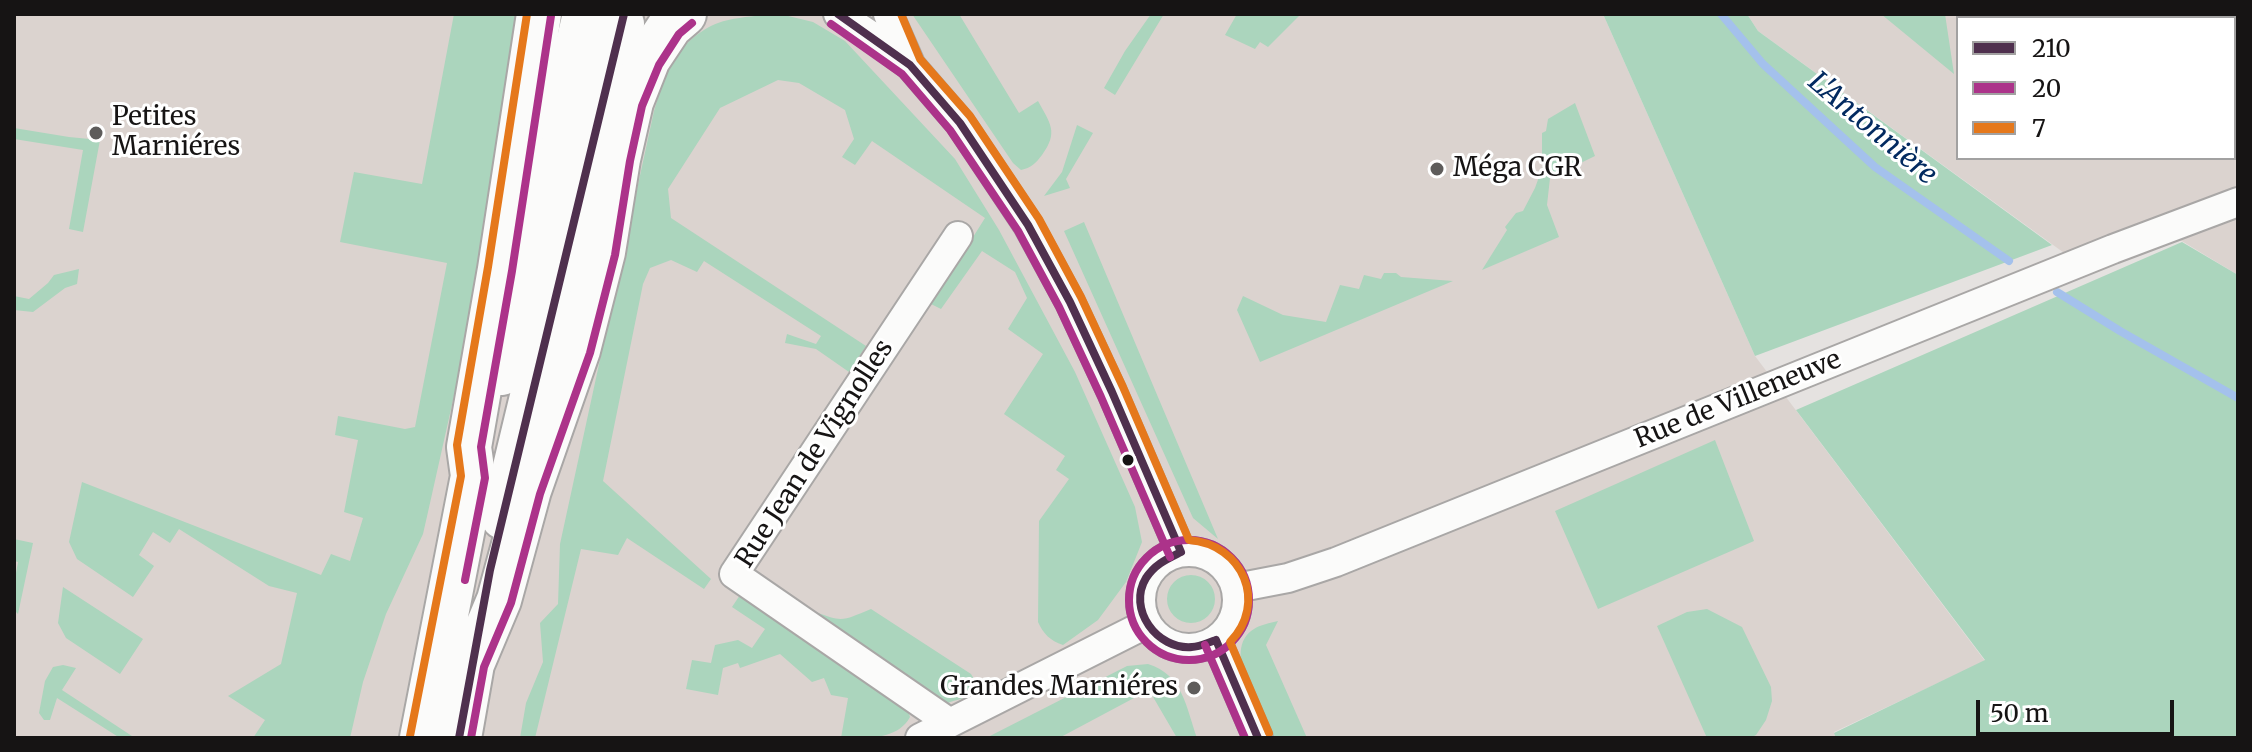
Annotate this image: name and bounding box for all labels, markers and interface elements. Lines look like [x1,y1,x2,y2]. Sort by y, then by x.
legend [1956,16,2236,160]
text: 210 [2032,33,2071,64]
water label: L'Antonnière [1801,66,1943,192]
text: 20 [2032,73,2061,104]
place label: Petites Marniéres [112,102,240,164]
text: 7 [2032,113,2046,144]
marker: Petites Marniéres [87,124,105,142]
place label: Méga CGR [1453,153,1582,185]
marker: Méga CGR [1428,160,1446,178]
street label: Rue Jean de Vignolles [730,334,900,574]
street label: Rue de Villeneuve [1630,344,1846,456]
unlabelled marker [1120,452,1136,468]
place label: Grandes Marniéres [940,672,1178,704]
marker: Grandes Marniéres [1185,679,1203,697]
scale bar [1980,684,2178,734]
text: 50 m [1990,698,2049,729]

